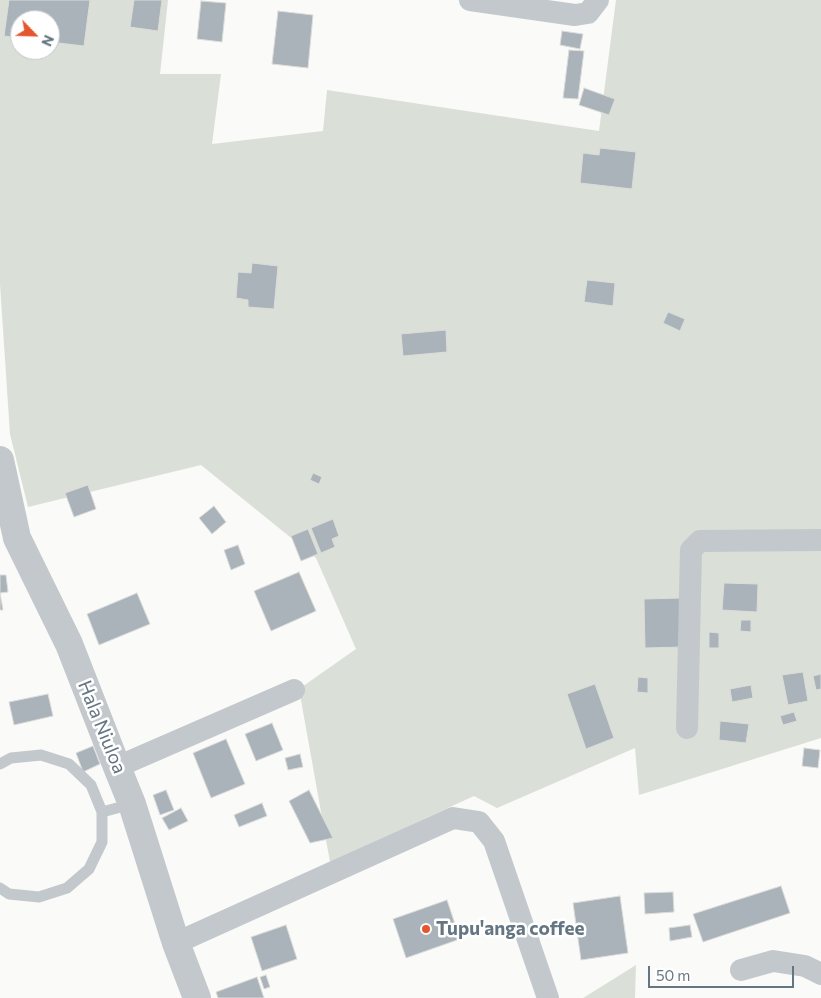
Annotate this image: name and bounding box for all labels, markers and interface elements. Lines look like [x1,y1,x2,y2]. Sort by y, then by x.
north arrow [10,10,60,60]
text: N [38,33,58,49]
street label: Hala Niuloa [73,677,131,777]
place label: Tupu'anga coffee [436,918,585,940]
marker: Tupu'anga coffee [420,923,432,935]
scale bar [651,956,797,988]
text: 50 m [656,966,690,984]

